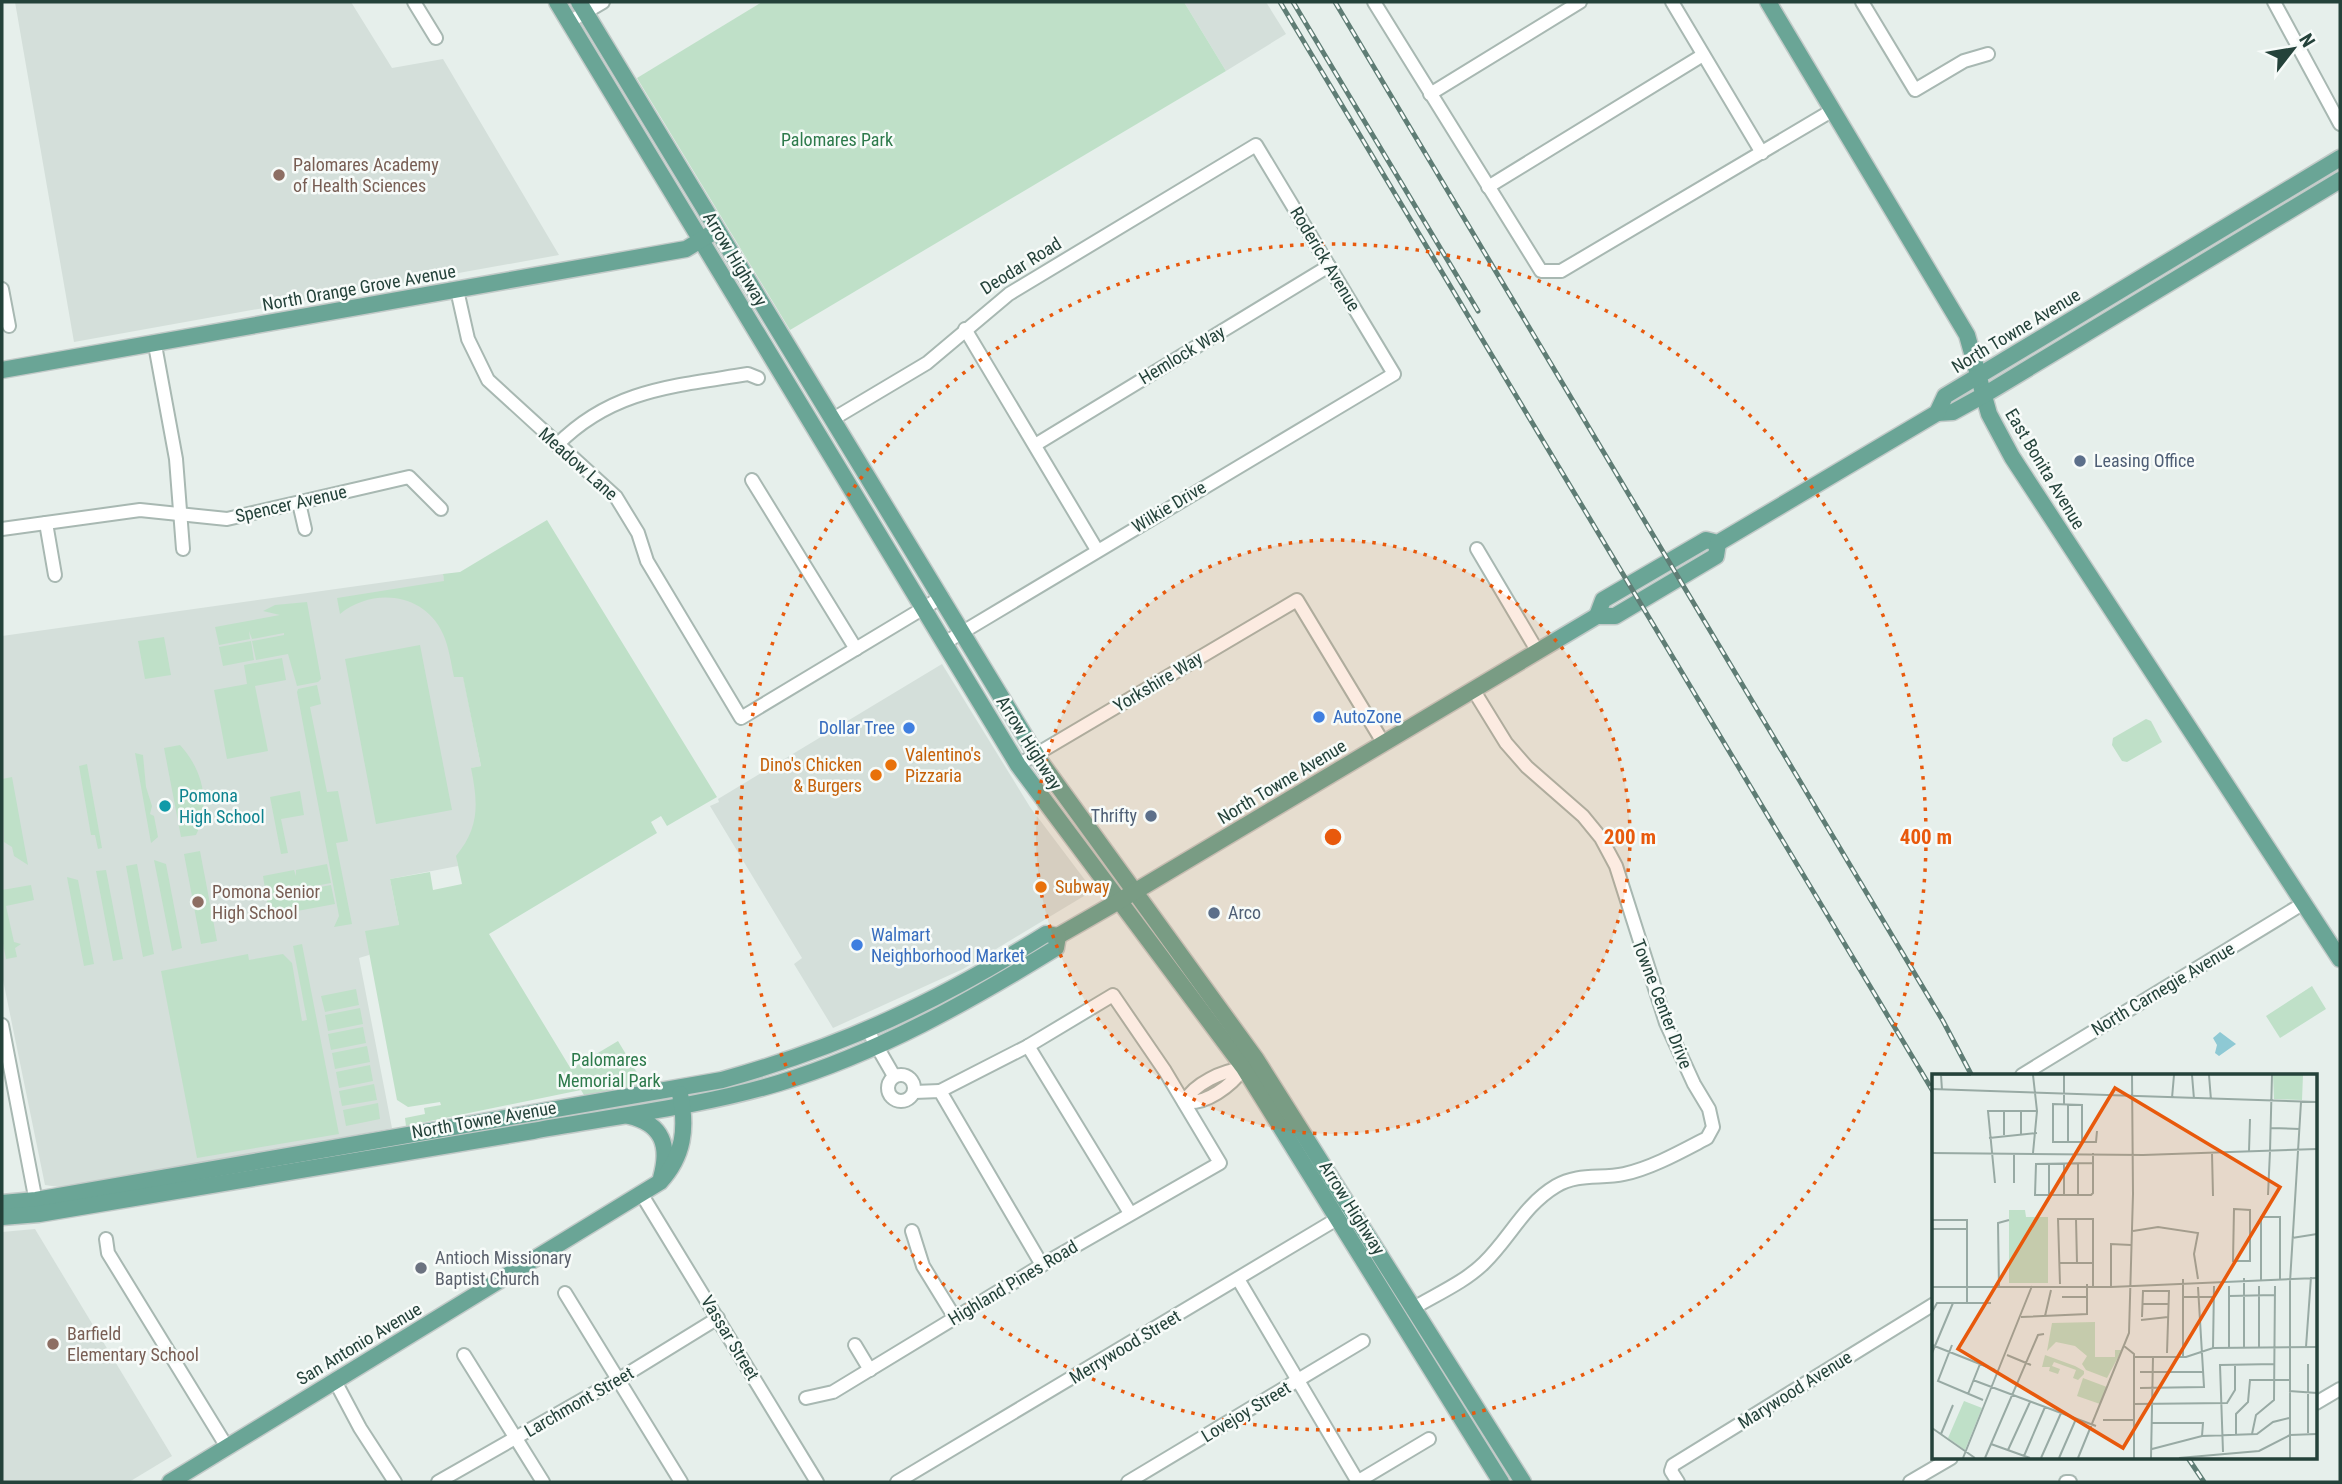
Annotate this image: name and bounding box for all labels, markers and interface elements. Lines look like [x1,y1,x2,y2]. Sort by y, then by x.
north arrow [2258,14,2328,84]
text: N [2294,30,2320,51]
park label: Palomares Park [781,129,893,150]
place label: Palomares Academy of Health Sciences [293,154,439,196]
marker: Palomares Academy of Health Sciences [271,167,287,183]
street label: Roderick Avenue [1286,203,1365,315]
street label: Arrow Highway [699,208,772,310]
street label: Deodar Road [977,233,1065,299]
street label: North Orange Grove Avenue [261,260,457,315]
street label: North Towne Avenue [1948,284,2084,377]
street label: Hemlock Way [1135,321,1229,388]
street label: East Bonita Avenue [2001,405,2090,533]
street label: Meadow Lane [535,423,622,504]
place label: Leasing Office [2094,450,2195,471]
marker: Leasing Office [2072,453,2088,469]
street label: Wilkie Drive [1128,476,1210,537]
street label: Spencer Avenue [233,481,349,527]
street label: Yorkshire Way [1110,647,1206,716]
street label: Arrow Highway [992,692,1067,794]
place label: AutoZone [1333,706,1402,727]
marker: AutoZone [1311,709,1327,725]
place label: Dollar Tree [819,717,895,738]
marker: Dollar Tree [901,720,917,736]
street label: North Towne Avenue [1214,735,1350,828]
place label: Valentino's Pizzaria [905,744,981,786]
place label: Dino's Chicken & Burgers [760,754,862,796]
marker: Valentino's Pizzaria [883,757,899,773]
marker: Dino's Chicken & Burgers [868,767,884,783]
place label: Pomona High School [179,785,265,827]
marker: Pomona High School [157,798,173,814]
place label: Thrifty [1091,805,1137,826]
marker: Thrifty [1143,808,1159,824]
centre of rings [1321,825,1345,849]
text: 200 m [1604,825,1656,849]
text: 400 m [1900,825,1952,849]
place label: Subway [1055,876,1110,897]
marker: Subway [1033,879,1049,895]
place label: Pomona Senior High School [212,881,321,923]
marker: Pomona Senior High School [190,894,206,910]
place label: Arco [1228,902,1261,923]
marker: Arco [1206,905,1222,921]
place label: Walmart Neighborhood Market [871,924,1025,966]
street label: Towne Center Drive [1628,936,1697,1072]
marker: Walmart Neighborhood Market [849,937,865,953]
street label: North Carnegie Avenue [2087,938,2238,1040]
park label: Palomares Memorial Park [557,1049,661,1091]
inset map [1932,1074,2318,1460]
street label: North Towne Avenue [410,1096,558,1143]
street label: Arrow Highway [1315,1157,1390,1259]
street label: Highland Pines Road [944,1236,1081,1329]
place label: Antioch Missionary Baptist Church [435,1247,572,1289]
marker: Antioch Missionary Baptist Church [413,1260,429,1276]
street label: Vassar Street [697,1292,764,1384]
street label: San Antonio Avenue [293,1298,425,1389]
street label: Merrywood Street [1065,1305,1184,1388]
place label: Barfield Elementary School [67,1323,199,1365]
marker: Barfield Elementary School [45,1336,61,1352]
street label: Marywood Avenue [1734,1346,1855,1433]
street label: Larchmont Street [520,1362,637,1441]
street label: Lovejoy Street [1197,1377,1294,1446]

